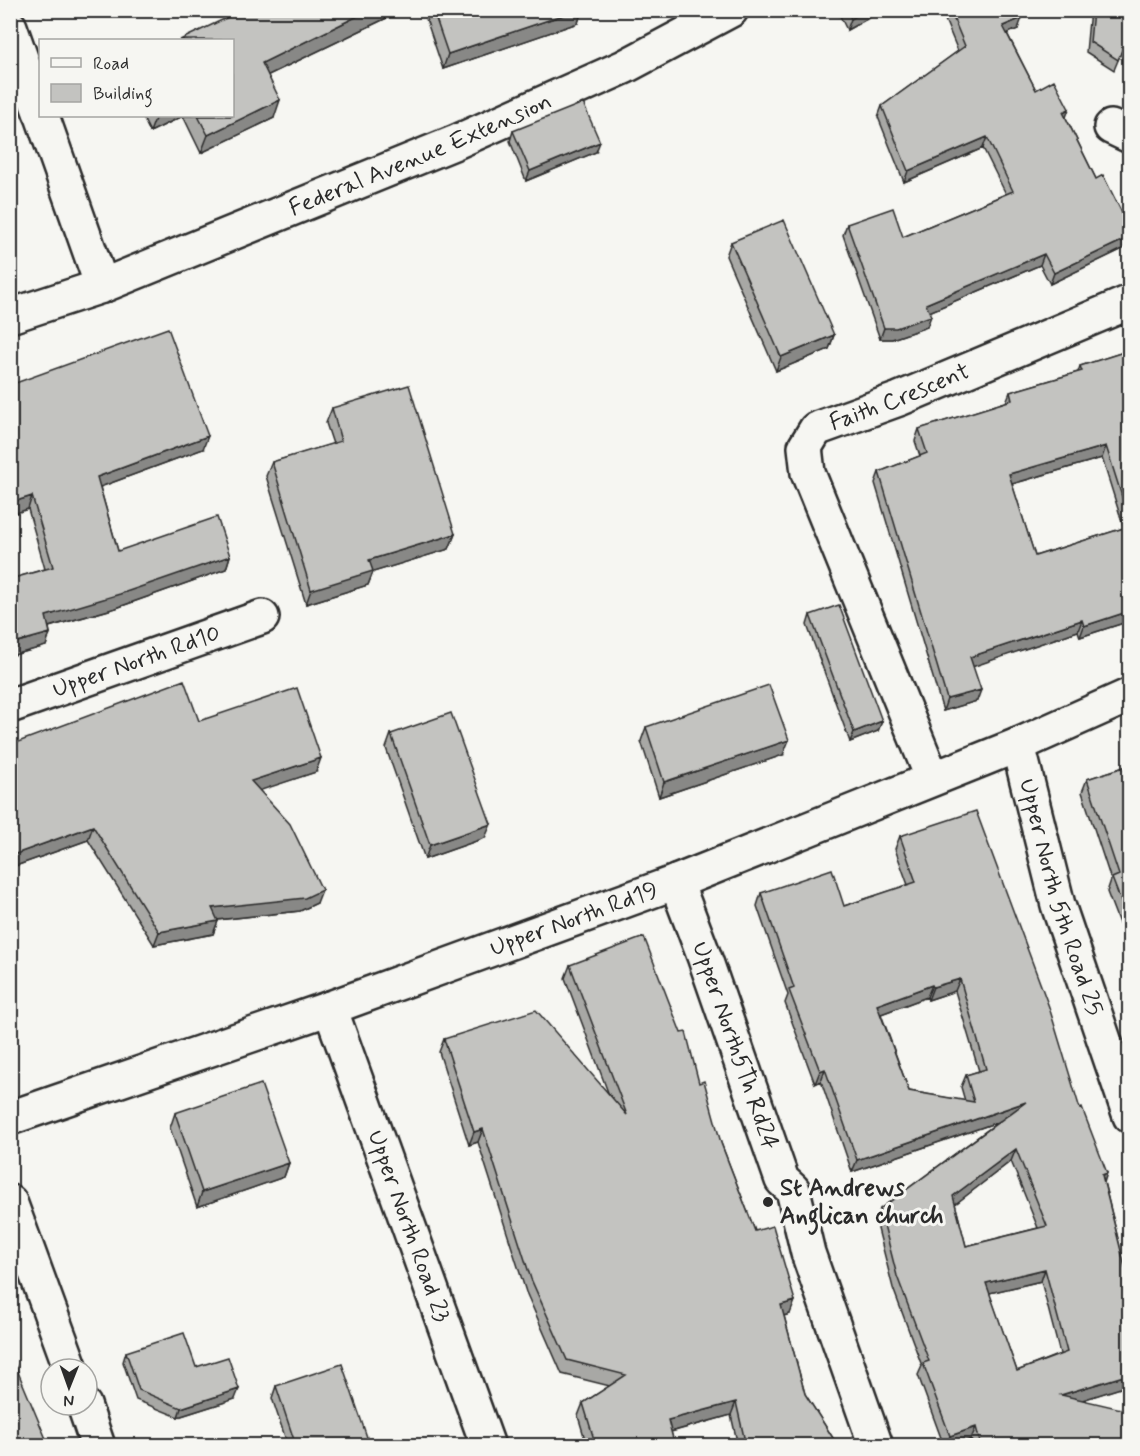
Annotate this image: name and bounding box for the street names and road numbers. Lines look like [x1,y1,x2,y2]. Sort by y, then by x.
street label: Federal Avenue Extension [284,86,557,224]
street label: Faith Crescent [825,356,975,438]
street label: Upper North Rd10 [48,617,225,705]
street label: Upper North 5th Road 25 [1011,775,1110,1020]
street label: Upper North Rd19 [486,874,662,964]
street label: Upper North5Th Rd24 [684,937,786,1154]
street label: Upper North Road 23 [360,1126,458,1327]

